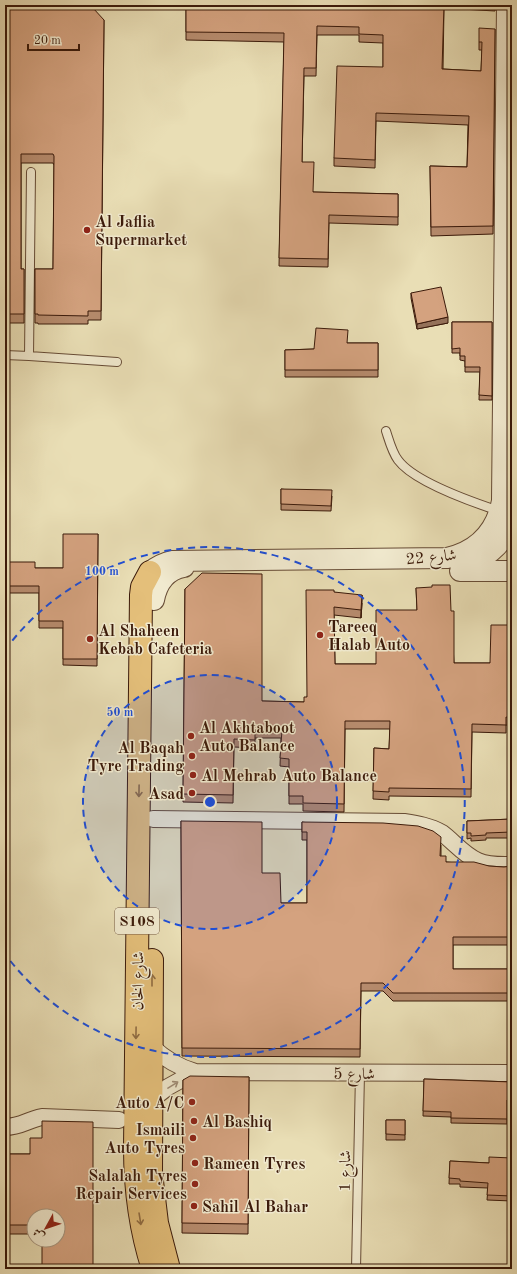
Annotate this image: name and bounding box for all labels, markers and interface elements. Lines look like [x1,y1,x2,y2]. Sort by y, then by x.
scale bar [28,26,79,52]
text: 20 m [34,35,61,47]
place label: Al Jaflia Supermarket [95,215,187,249]
marker: Al Jaflia Supermarket [82,225,92,235]
street label: شارع 22 [405,548,458,572]
text: 100 m [85,566,119,578]
place label: Tareeq Halab Auto [328,620,410,654]
place label: Al Shaheen Kebab Cafeteria [98,624,212,658]
marker: Tareeq Halab Auto [315,630,325,640]
marker: Al Shaheen Kebab Cafeteria [85,634,95,644]
text: 50 m [107,706,134,719]
place label: Al Akhtaboot Auto Balance [199,721,295,755]
marker: Al Akhtaboot Auto Balance [186,731,196,741]
place label: Al Baqah Tyre Trading [88,741,184,775]
marker: Al Baqah Tyre Trading [187,751,197,761]
place label: Al Mehrab Auto Balance [201,769,377,785]
marker: Al Mehrab Auto Balance [188,770,198,780]
one-way arrow [135,784,143,797]
place label: Asad [148,787,184,803]
marker: Asad [187,788,197,798]
centre of rings [203,795,217,809]
road number: S108 [115,908,159,934]
street label: شارع الخان [130,952,152,1011]
one-way arrow [148,974,156,987]
one-way arrow [132,1026,140,1039]
street label: شارع 5 [333,1067,375,1087]
one-way arrow [167,1080,179,1088]
place label: Auto A/C [115,1096,184,1112]
marker: Auto A/C [187,1097,197,1107]
place label: Al Bashiq [202,1115,272,1131]
marker: Al Bashiq [189,1116,199,1126]
place label: Ismaili Auto Tyres [105,1123,185,1157]
marker: Ismaili Auto Tyres [188,1133,198,1143]
street label: شارع 1 [338,1150,358,1192]
place label: Rameen Tyres [203,1157,305,1173]
marker: Rameen Tyres [190,1158,200,1168]
place label: Salalah Tyres Repair Services [75,1169,187,1203]
marker: Salalah Tyres Repair Services [190,1179,200,1189]
place label: Sahil Al Bahar [202,1200,308,1216]
marker: Sahil Al Bahar [189,1201,199,1211]
north arrow [26,1208,66,1248]
one-way arrow [136,1212,144,1225]
text: ش [32,1226,47,1241]

